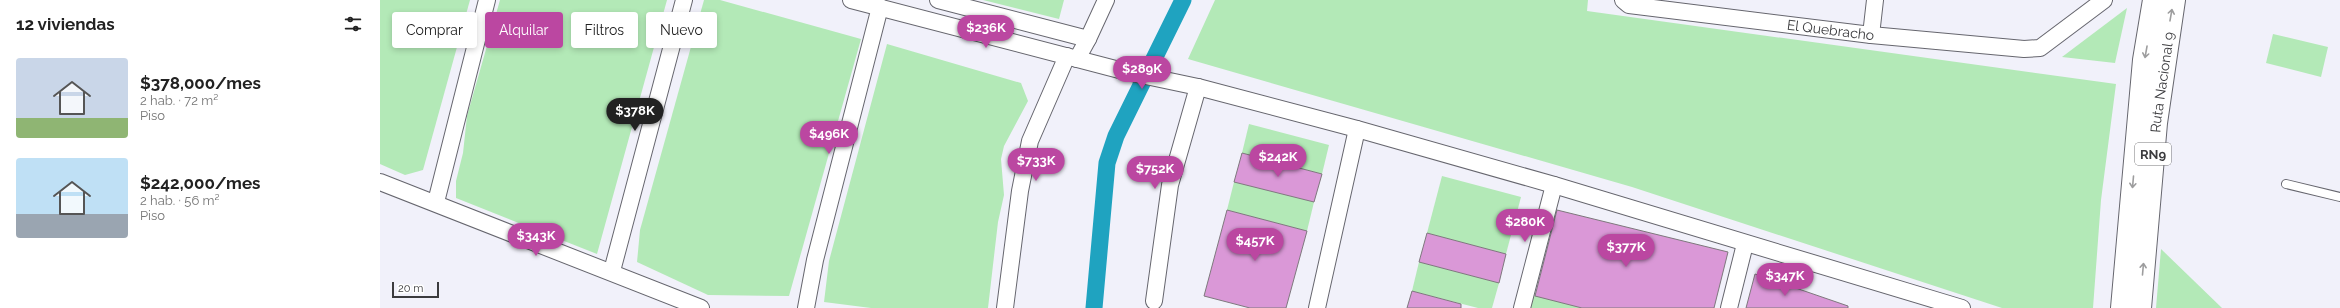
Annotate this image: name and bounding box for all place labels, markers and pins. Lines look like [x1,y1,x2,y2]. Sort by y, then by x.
pin: $236K [958,15,1014,49]
pin: $289K [1114,56,1170,90]
pin: $378K [607,98,663,132]
pin: $496K [801,121,857,155]
pin: $242K [1250,144,1306,178]
pin: $733K [1008,148,1064,182]
pin: $752K [1127,156,1183,190]
pin: $280K [1497,209,1553,243]
pin: $343K [508,223,564,257]
pin: $457K [1227,228,1283,262]
pin: $377K [1598,234,1654,268]
pin: $347K [1757,263,1813,297]

